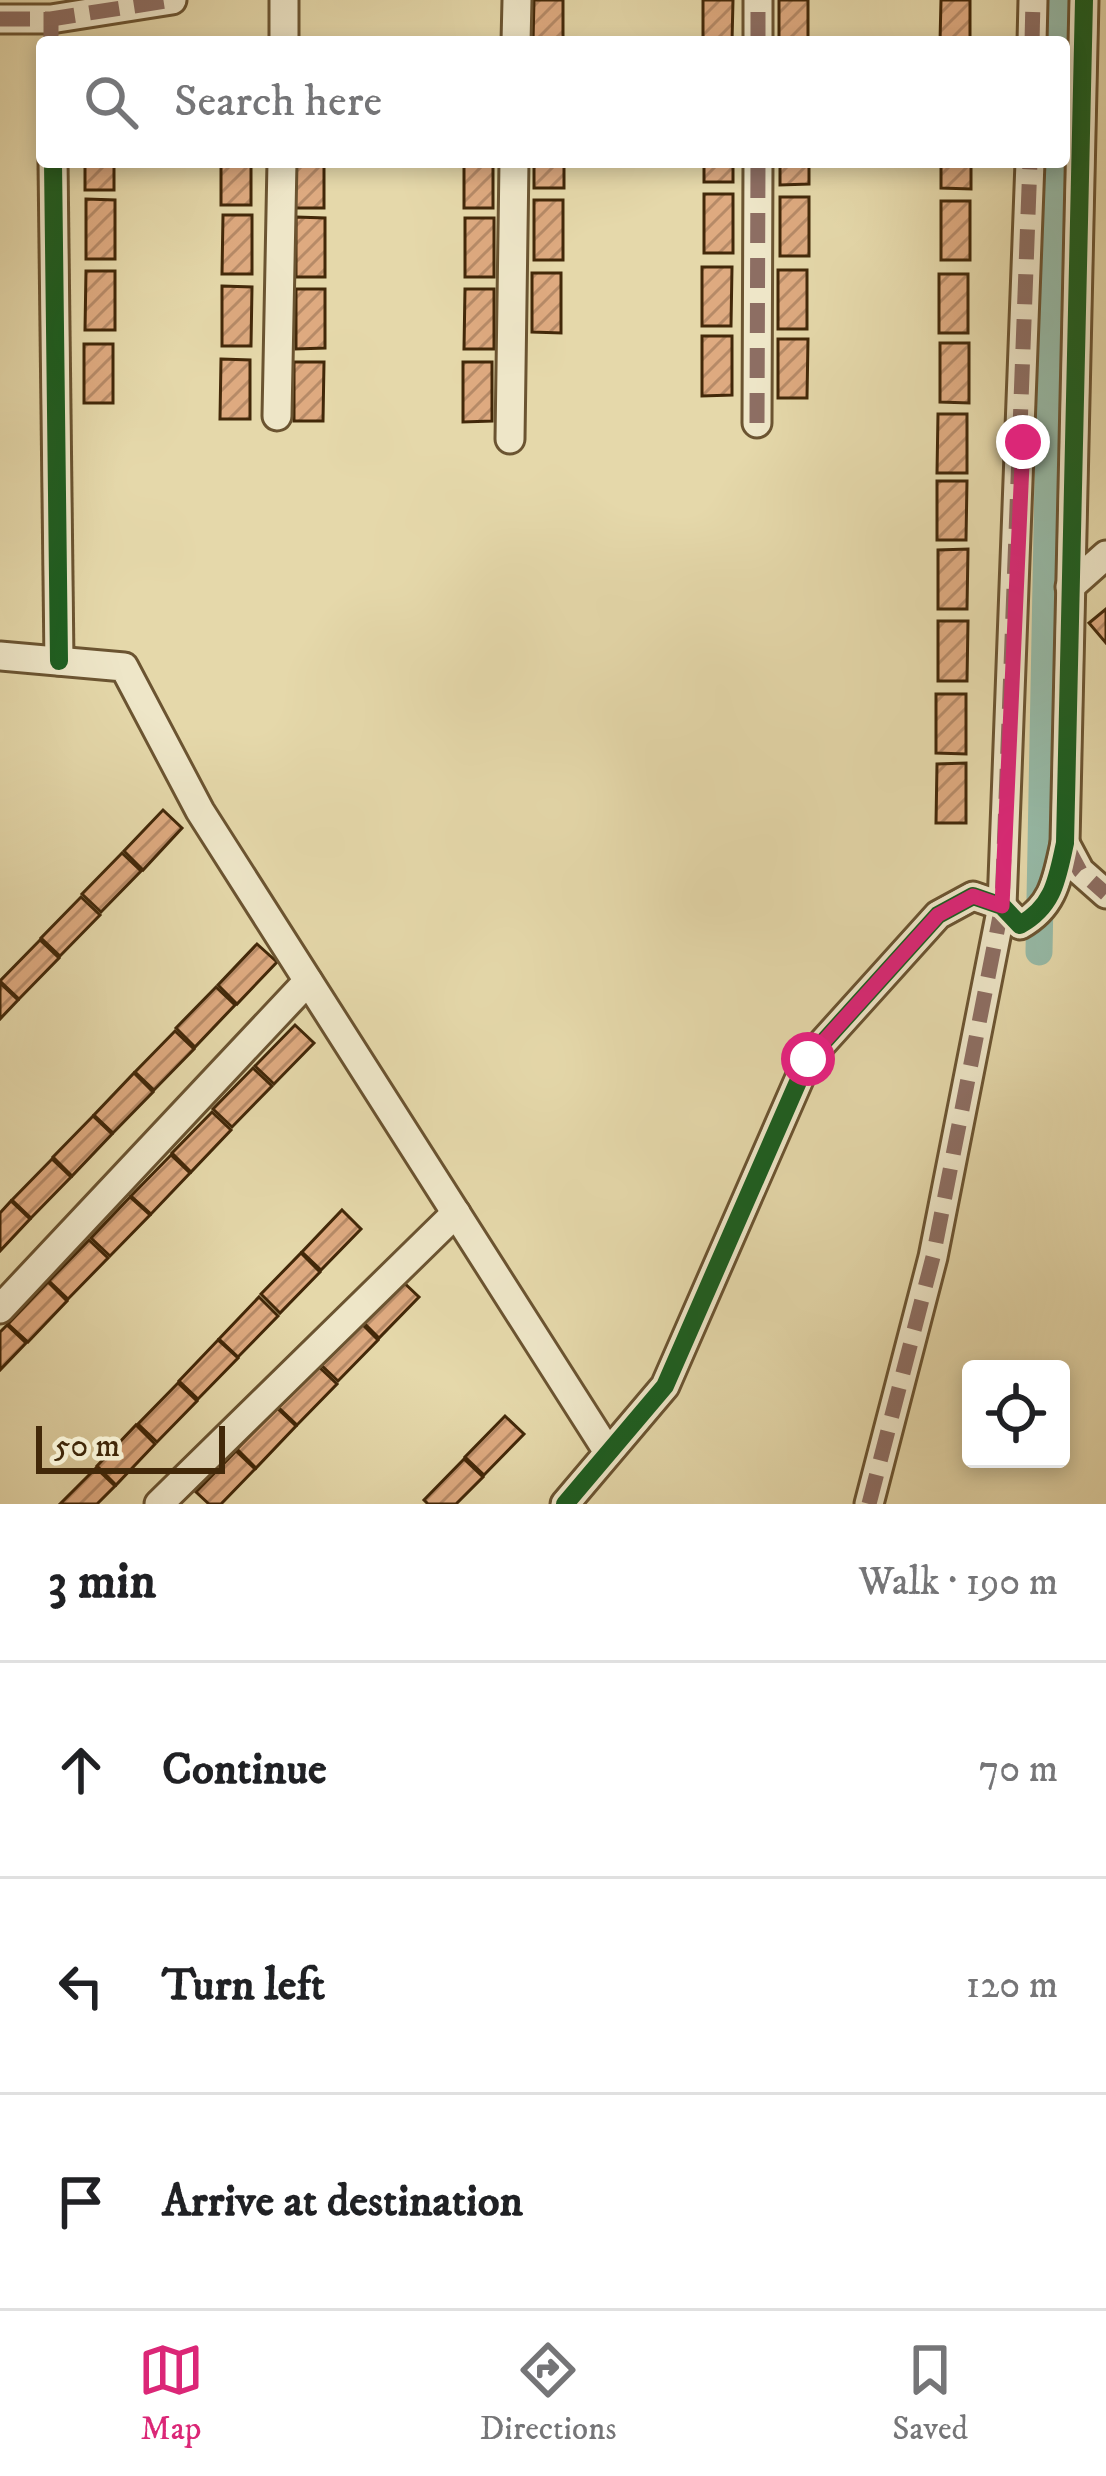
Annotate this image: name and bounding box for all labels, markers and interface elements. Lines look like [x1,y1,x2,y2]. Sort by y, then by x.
search box [36,36,1070,168]
icon: search [78,69,144,135]
text: Search here [174,74,382,130]
route end [996,415,1050,469]
route start [781,1032,835,1086]
map controls [962,1360,1070,1468]
button: locate [962,1360,1070,1468]
scale bar [36,1420,225,1473]
text: 50 m [54,1426,120,1467]
text: 3 min [48,1550,156,1614]
text: Walk · 190 m [859,1558,1058,1607]
icon: ahead [48,1737,114,1803]
text: Continue [162,1742,327,1798]
text: 70 m [979,1745,1058,1794]
icon: left [48,1953,114,2019]
text: Turn left [162,1958,325,2014]
text: 120 m [966,1961,1058,2010]
icon: arrive [48,2169,114,2235]
text: Arrive at destination [162,2174,523,2230]
tab: Map [138,2337,204,2450]
tab: Directions [480,2337,616,2450]
tab: Saved [892,2337,968,2450]

